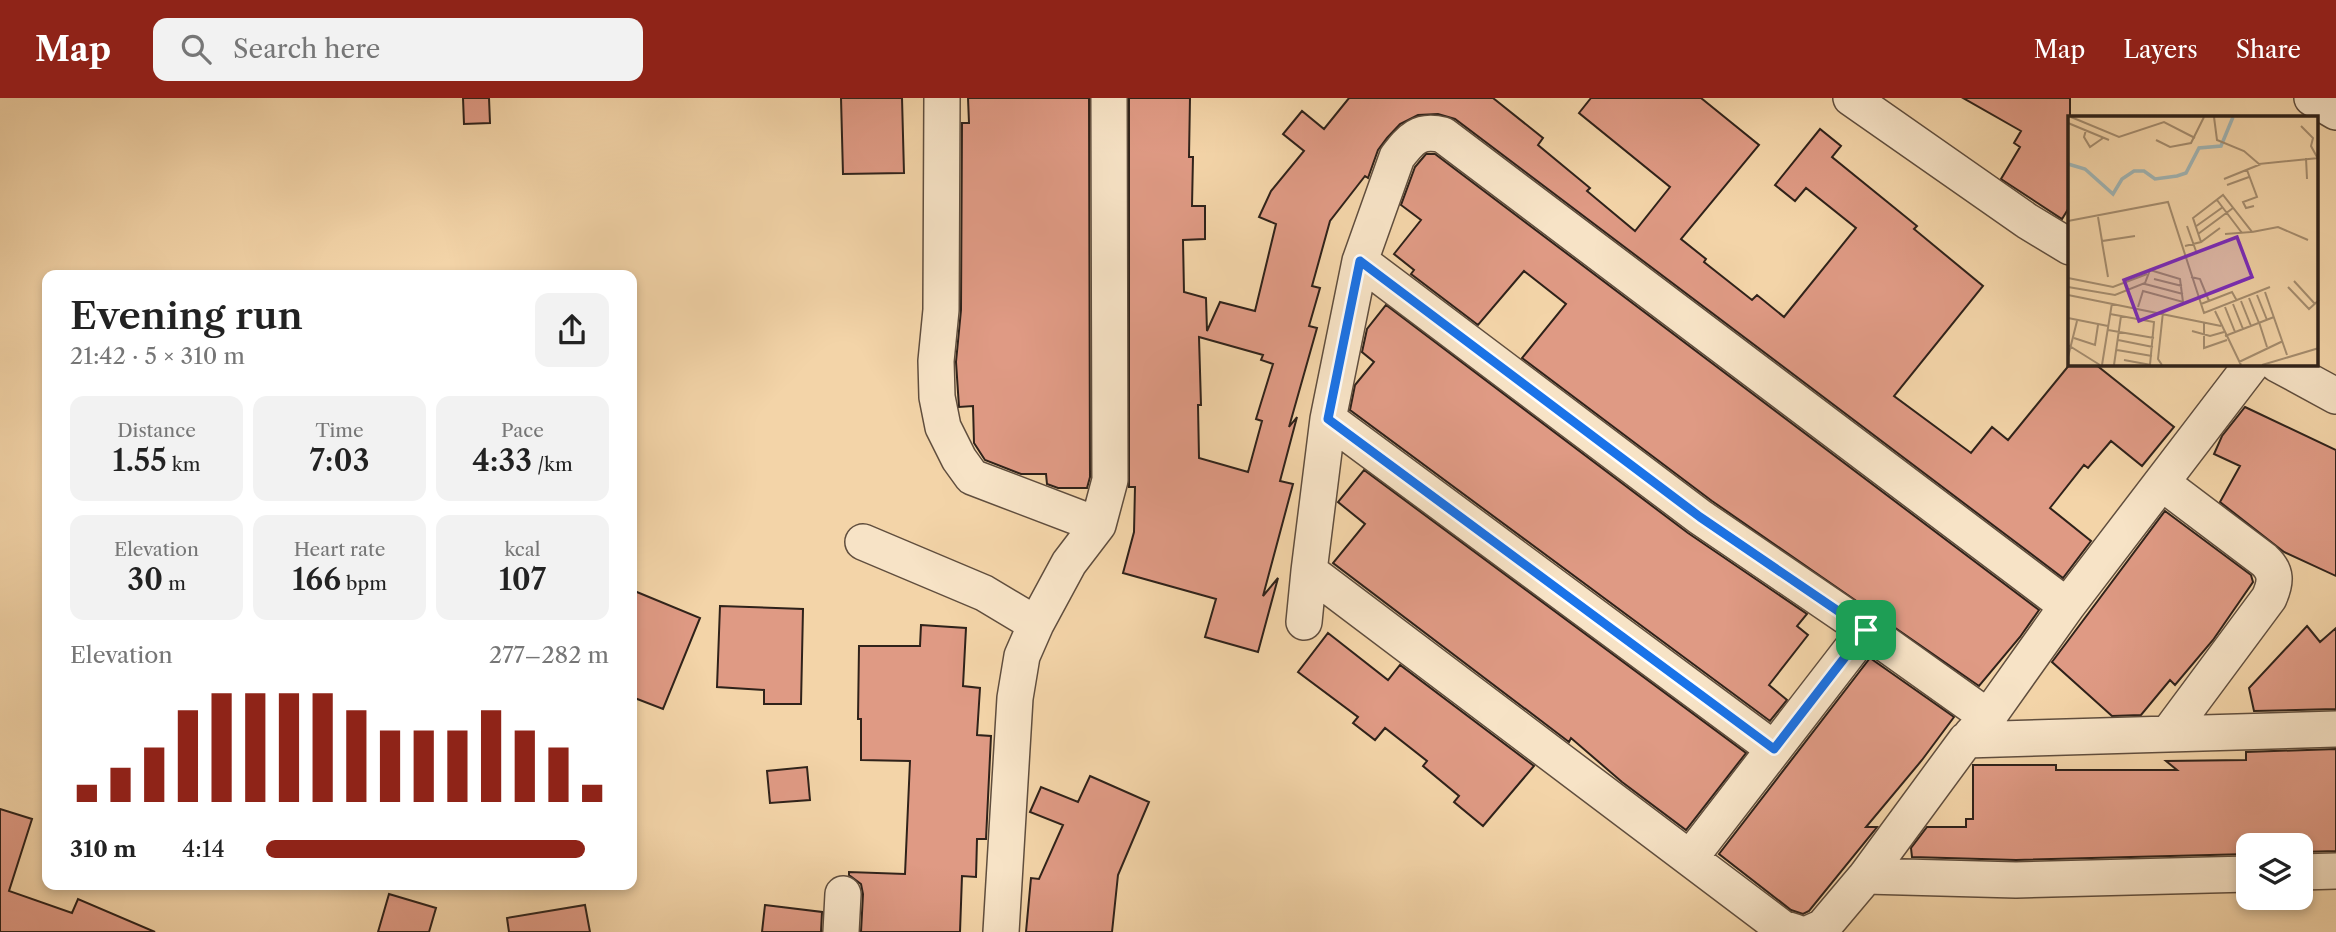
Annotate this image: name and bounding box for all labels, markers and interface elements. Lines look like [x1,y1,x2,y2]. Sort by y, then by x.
search box [153,18,643,81]
text: Map [35,29,111,70]
icon: search [177,30,215,68]
text: Search here [233,33,380,65]
text: Map [2034,35,2085,64]
text: Layers [2123,35,2198,64]
text: Share [2236,35,2301,64]
inset map [2068,116,2318,366]
text: Evening run [70,292,303,339]
button: share [535,293,609,367]
text: 21:42 · 5 × 310 m [70,342,245,370]
text: Distance [117,419,196,442]
text: Time [315,419,364,442]
text: Pace [501,419,544,442]
text: 1.55 [112,442,167,479]
text: 7:03 [310,442,370,479]
text: 4:33 [472,442,532,479]
text: km [167,453,201,476]
text: /km [532,453,573,476]
text: Elevation [114,538,199,561]
text: Heart rate [294,538,385,561]
text: kcal [505,538,540,561]
text: 30 [127,561,163,598]
text: 166 [292,561,341,598]
text: 107 [499,561,546,598]
text: m [163,572,186,595]
text: bpm [341,572,387,595]
pin [1836,600,1896,660]
icon: arrive [1847,611,1885,649]
text: Elevation [70,641,173,669]
text: 277–282 m [489,641,609,669]
map controls [2236,833,2313,910]
button: layers [2236,833,2313,910]
text: 310 m [70,835,136,863]
text: 4:14 [182,835,225,863]

